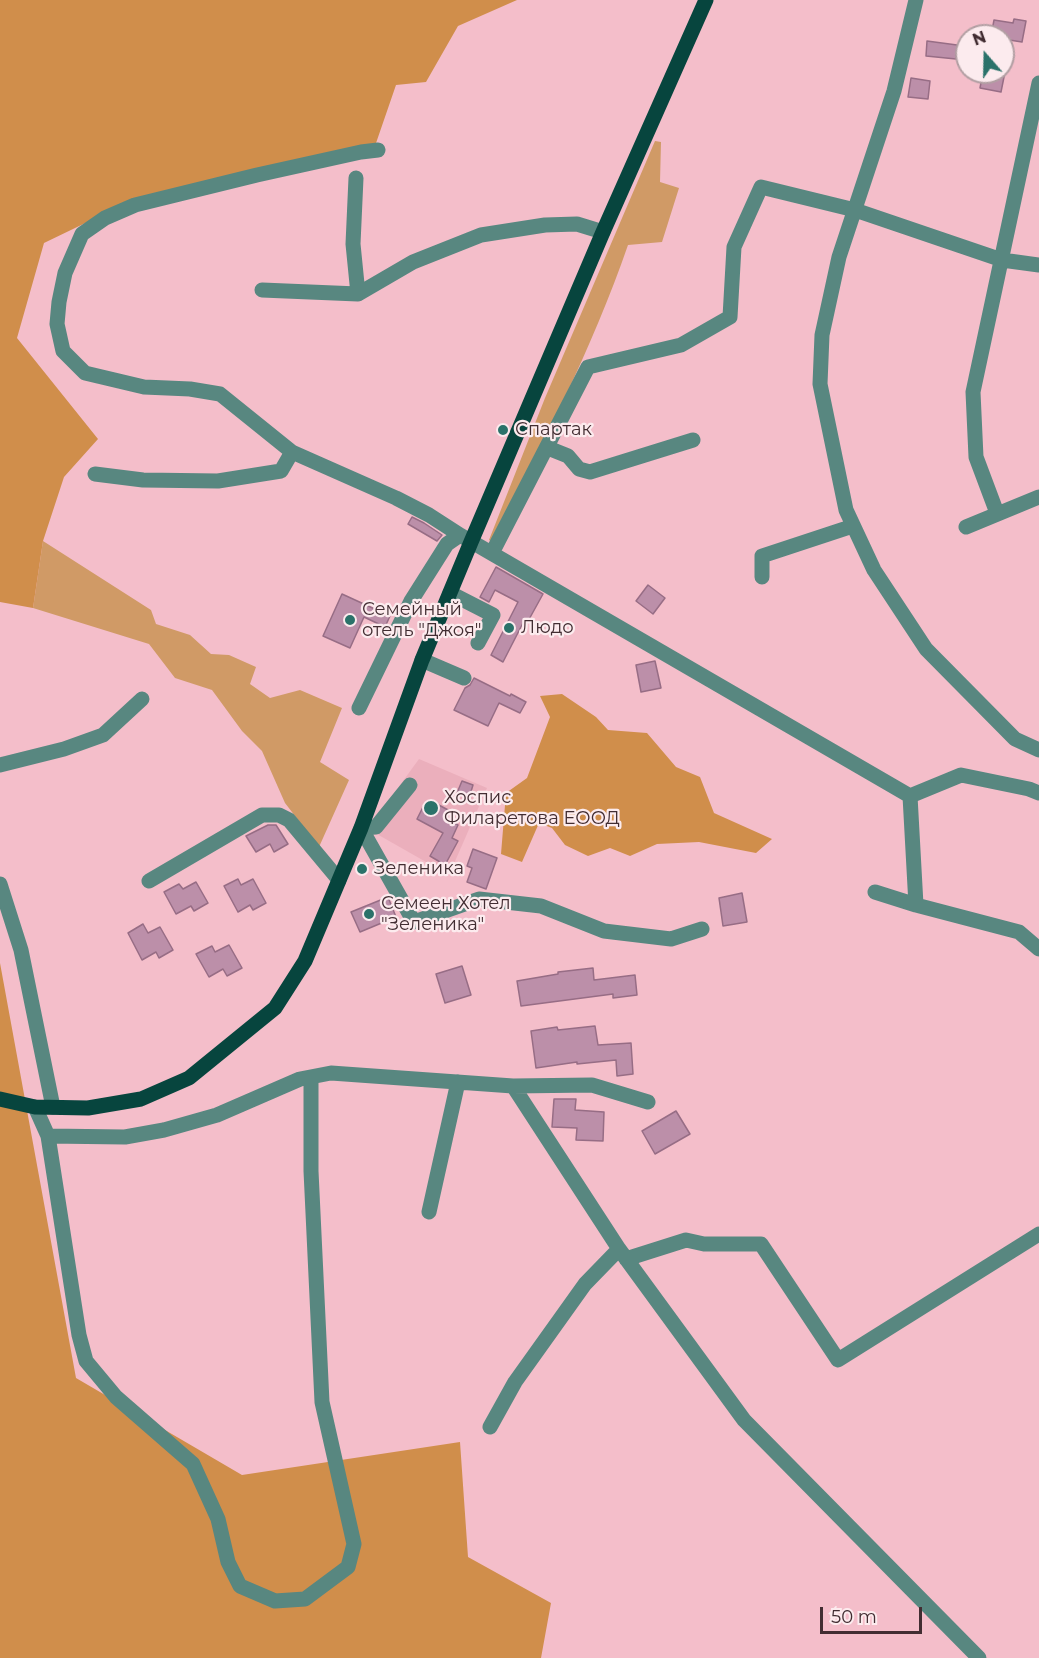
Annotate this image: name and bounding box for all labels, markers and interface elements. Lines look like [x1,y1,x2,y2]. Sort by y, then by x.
north arrow [955,24,1015,84]
text: N [970,27,989,50]
place label: Спартак [515,419,592,441]
marker: Спартак [496,423,510,437]
place label: Семейный отель "Джоя" [362,599,482,642]
marker: Семейный отель "Джоя" [343,613,357,627]
place label: Людо [521,617,574,639]
marker: Людо [502,621,516,635]
place label: Хоспис Филаретова ЕООД [444,787,620,830]
marker: Хоспис Филаретова ЕООД [422,799,440,817]
place label: Зеленика [374,858,464,880]
marker: Зеленика [355,862,369,876]
place label: Семеен Хотел "Зеленика" [381,893,511,936]
marker: Семеен Хотел "Зеленика" [362,907,376,921]
scale bar [823,1595,925,1633]
text: 50 m [831,1606,877,1628]

